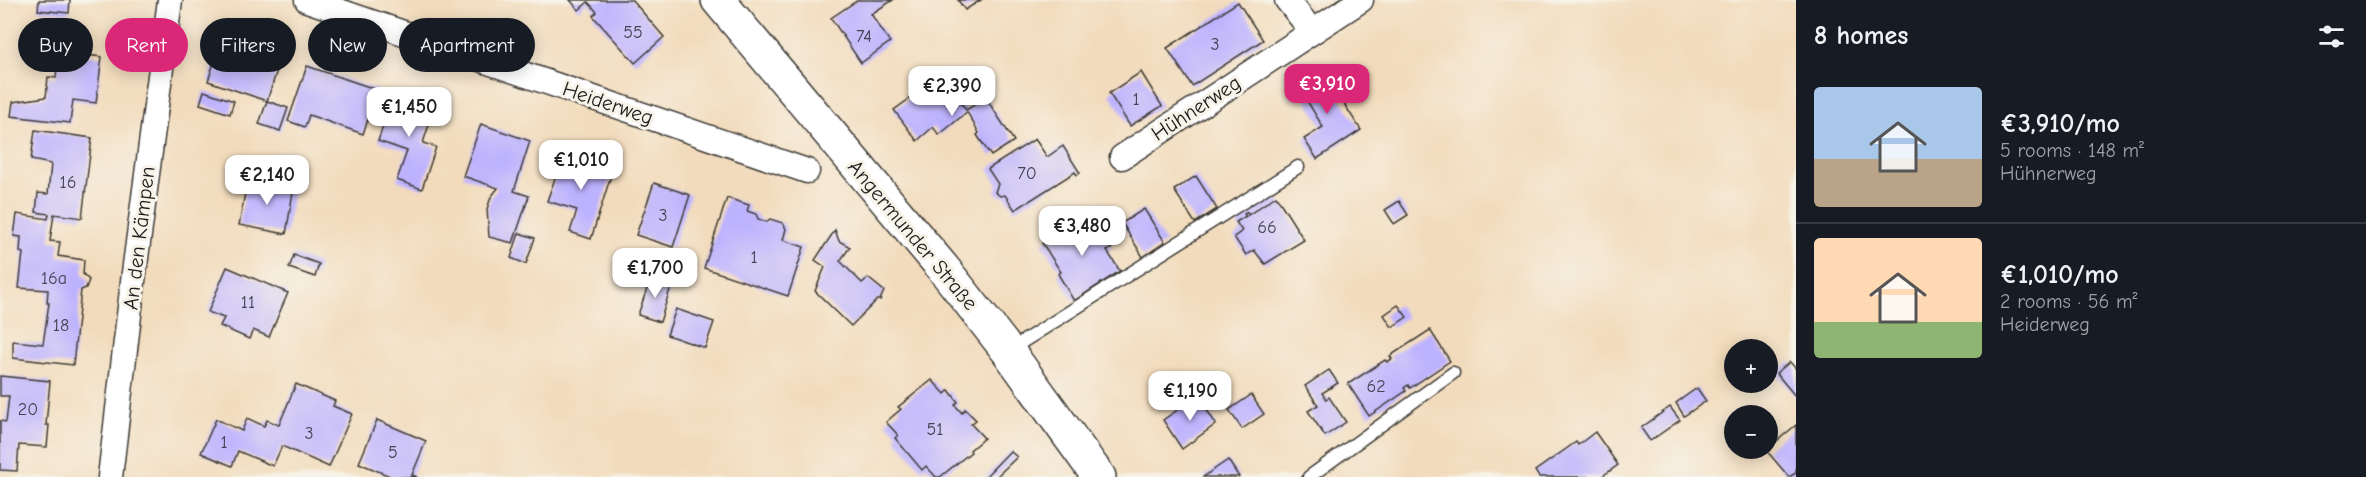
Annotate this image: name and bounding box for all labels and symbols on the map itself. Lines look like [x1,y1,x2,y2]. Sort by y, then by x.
house number: 55 [623,22,643,43]
house number: 74 [856,26,872,47]
house number: 3 [1210,34,1220,55]
pin: €3,910 [1278,64,1376,115]
pin: €2,390 [903,66,1001,117]
street label: Hühnerweg [1147,70,1245,146]
street label: Heiderweg [560,76,656,130]
pin: €1,450 [360,87,458,138]
house number: 1 [1132,89,1140,110]
pin: €1,010 [532,140,630,191]
pin: €2,140 [218,155,316,206]
street label: Angermunder Straße [843,155,983,315]
house number: 70 [1017,163,1037,184]
street label: An den Kämpen [118,165,160,311]
house number: 16 [60,172,76,193]
house number: 3 [658,205,668,226]
pin: €3,480 [1033,206,1131,257]
house number: 66 [1257,217,1277,238]
house number: 1 [750,247,758,268]
pin: €1,700 [606,248,704,299]
house number: 16a [41,268,67,289]
house number: 11 [241,292,255,313]
house number: 18 [53,315,69,336]
pin: €1,190 [1141,371,1239,422]
house number: 62 [1366,376,1386,397]
house number: 20 [18,399,38,420]
house number: 51 [927,419,943,440]
house number: 3 [304,423,314,444]
house number: 1 [220,432,228,453]
house number: 5 [388,442,398,463]

